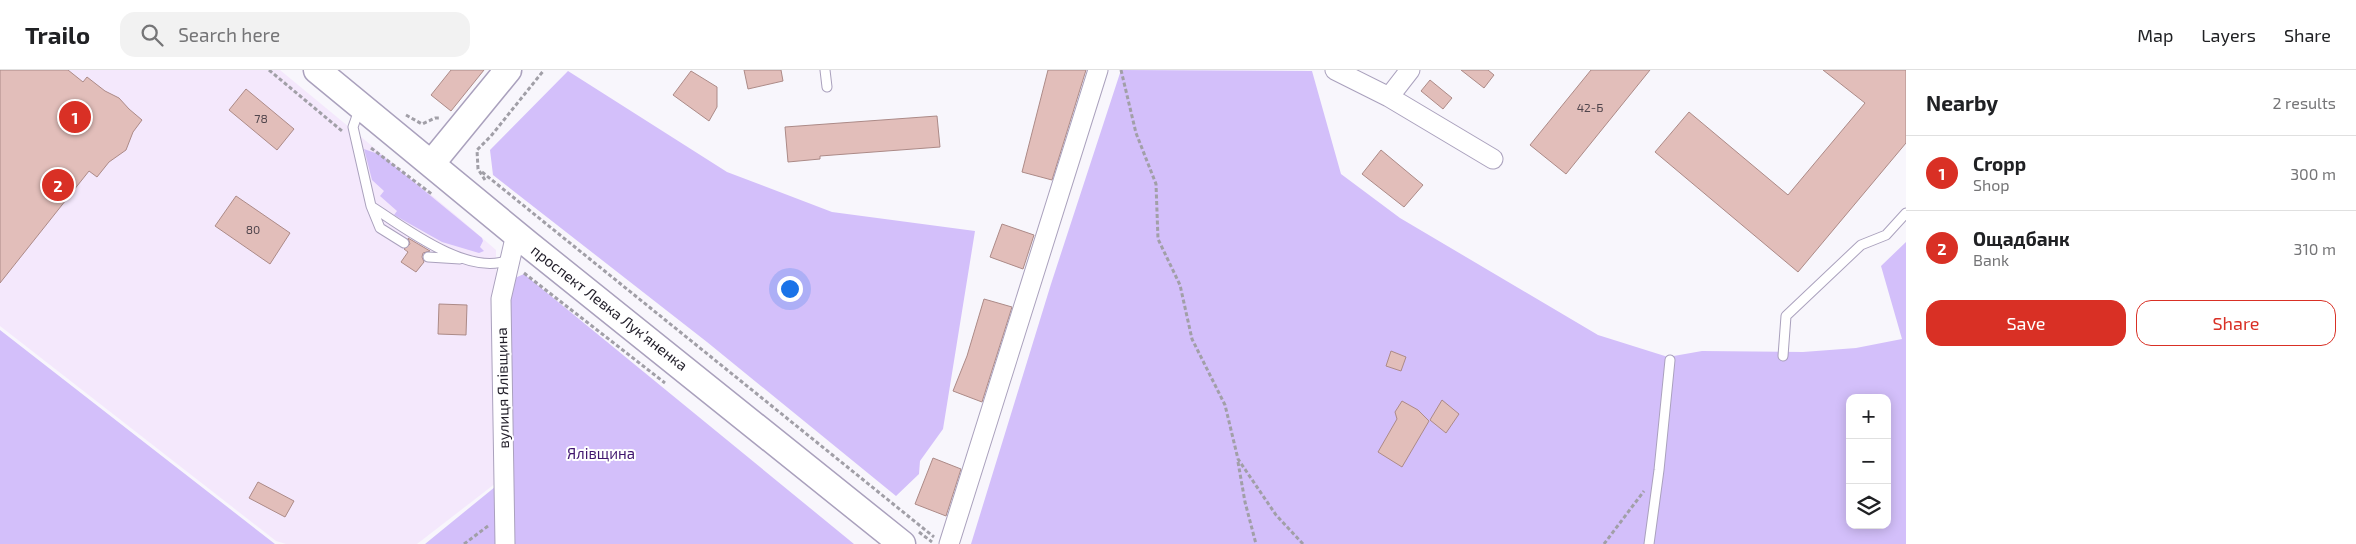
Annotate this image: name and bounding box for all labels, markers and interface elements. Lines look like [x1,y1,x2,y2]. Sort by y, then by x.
search box [120,12,470,57]
text: Trailo [25,20,90,49]
icon: search [138,21,166,49]
text: Search here [178,23,280,46]
text: Map [2137,24,2173,46]
text: Layers [2201,24,2256,46]
text: Share [2284,24,2331,46]
text: Nearby [1926,90,1998,115]
text: 2 results [2273,93,2336,112]
pin: 1 [59,98,91,136]
house number: 42-Б [1577,100,1603,114]
house number: 78 [254,111,268,125]
text: Cropp [1973,152,2026,175]
text: 1 [1939,164,1945,183]
text: 300 m [2290,164,2336,183]
pin: 2 [42,166,74,204]
text: Shop [1973,175,2010,194]
house number: 80 [246,222,260,236]
text: Ощадбанк [1973,227,2070,250]
text: 2 [1937,239,1947,258]
text: 310 m [2294,239,2336,258]
street label: проспект Левка Лукʼяненка [527,241,691,375]
text: Bank [1973,250,2009,269]
your location [777,276,803,302]
button: Save [1926,300,2126,346]
button: Share [2136,300,2336,346]
street label: вулиця Ялівщина [492,327,513,449]
map controls [1846,394,1891,529]
button: + [1846,394,1891,439]
button: − [1846,439,1891,484]
park label: Ялівщина [567,444,635,462]
button: layers [1846,484,1891,529]

